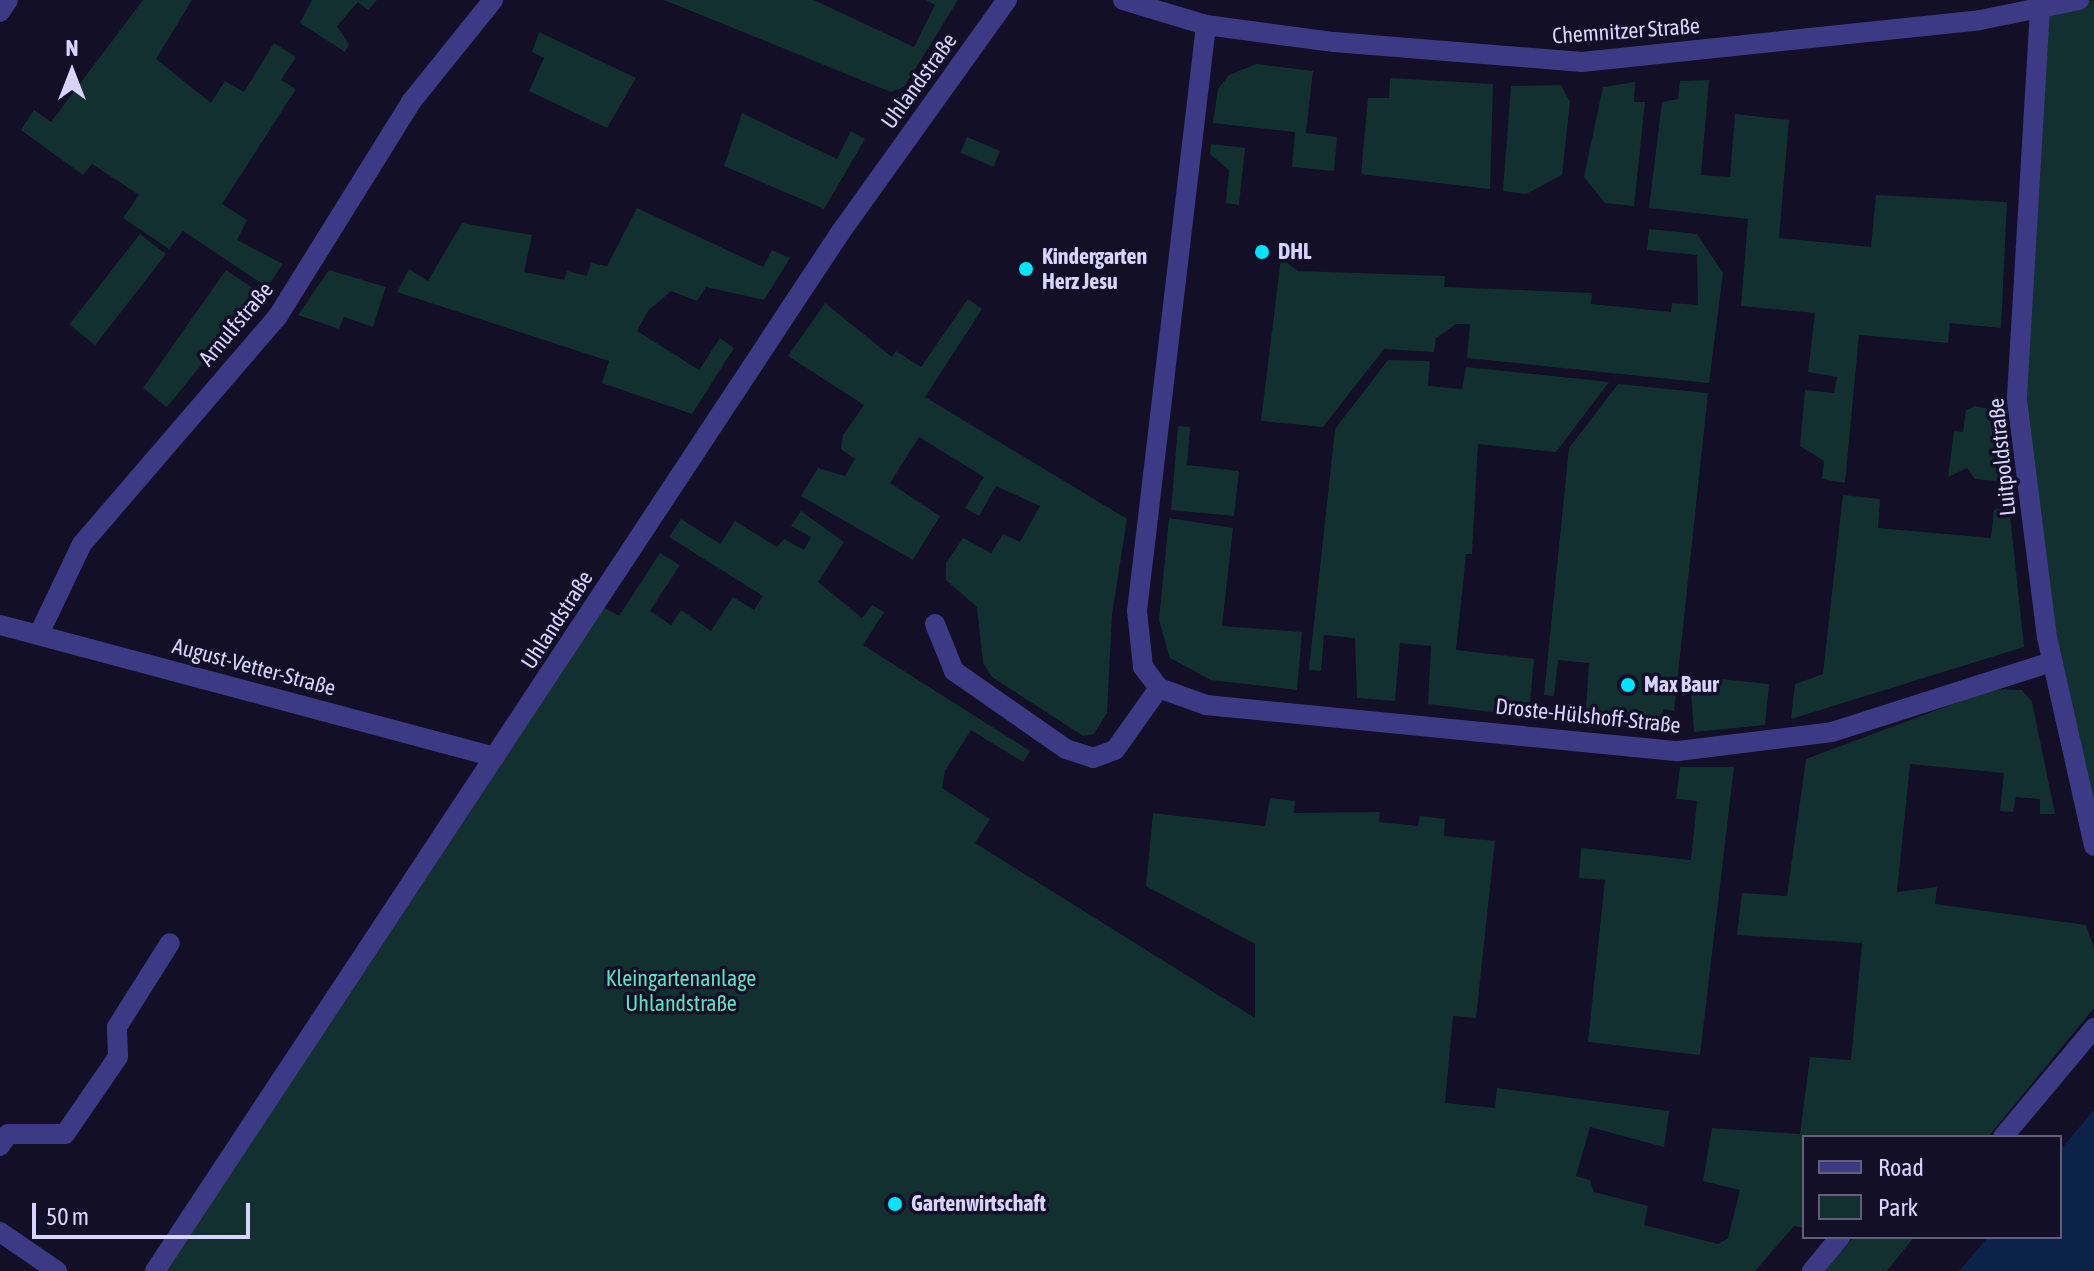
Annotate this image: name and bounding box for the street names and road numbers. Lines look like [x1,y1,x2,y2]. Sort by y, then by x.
street label: Chemnitzer Straße [1551,13,1701,49]
street label: Uhlandstraße [876,28,962,134]
street label: Arnulfstraße [193,277,279,371]
street label: Luitpoldstraße [1983,397,2021,517]
street label: Uhlandstraße [516,566,598,674]
street label: August-Vetter-Straße [170,633,338,701]
street label: Droste-Hülshoff-Straße [1494,693,1682,739]

